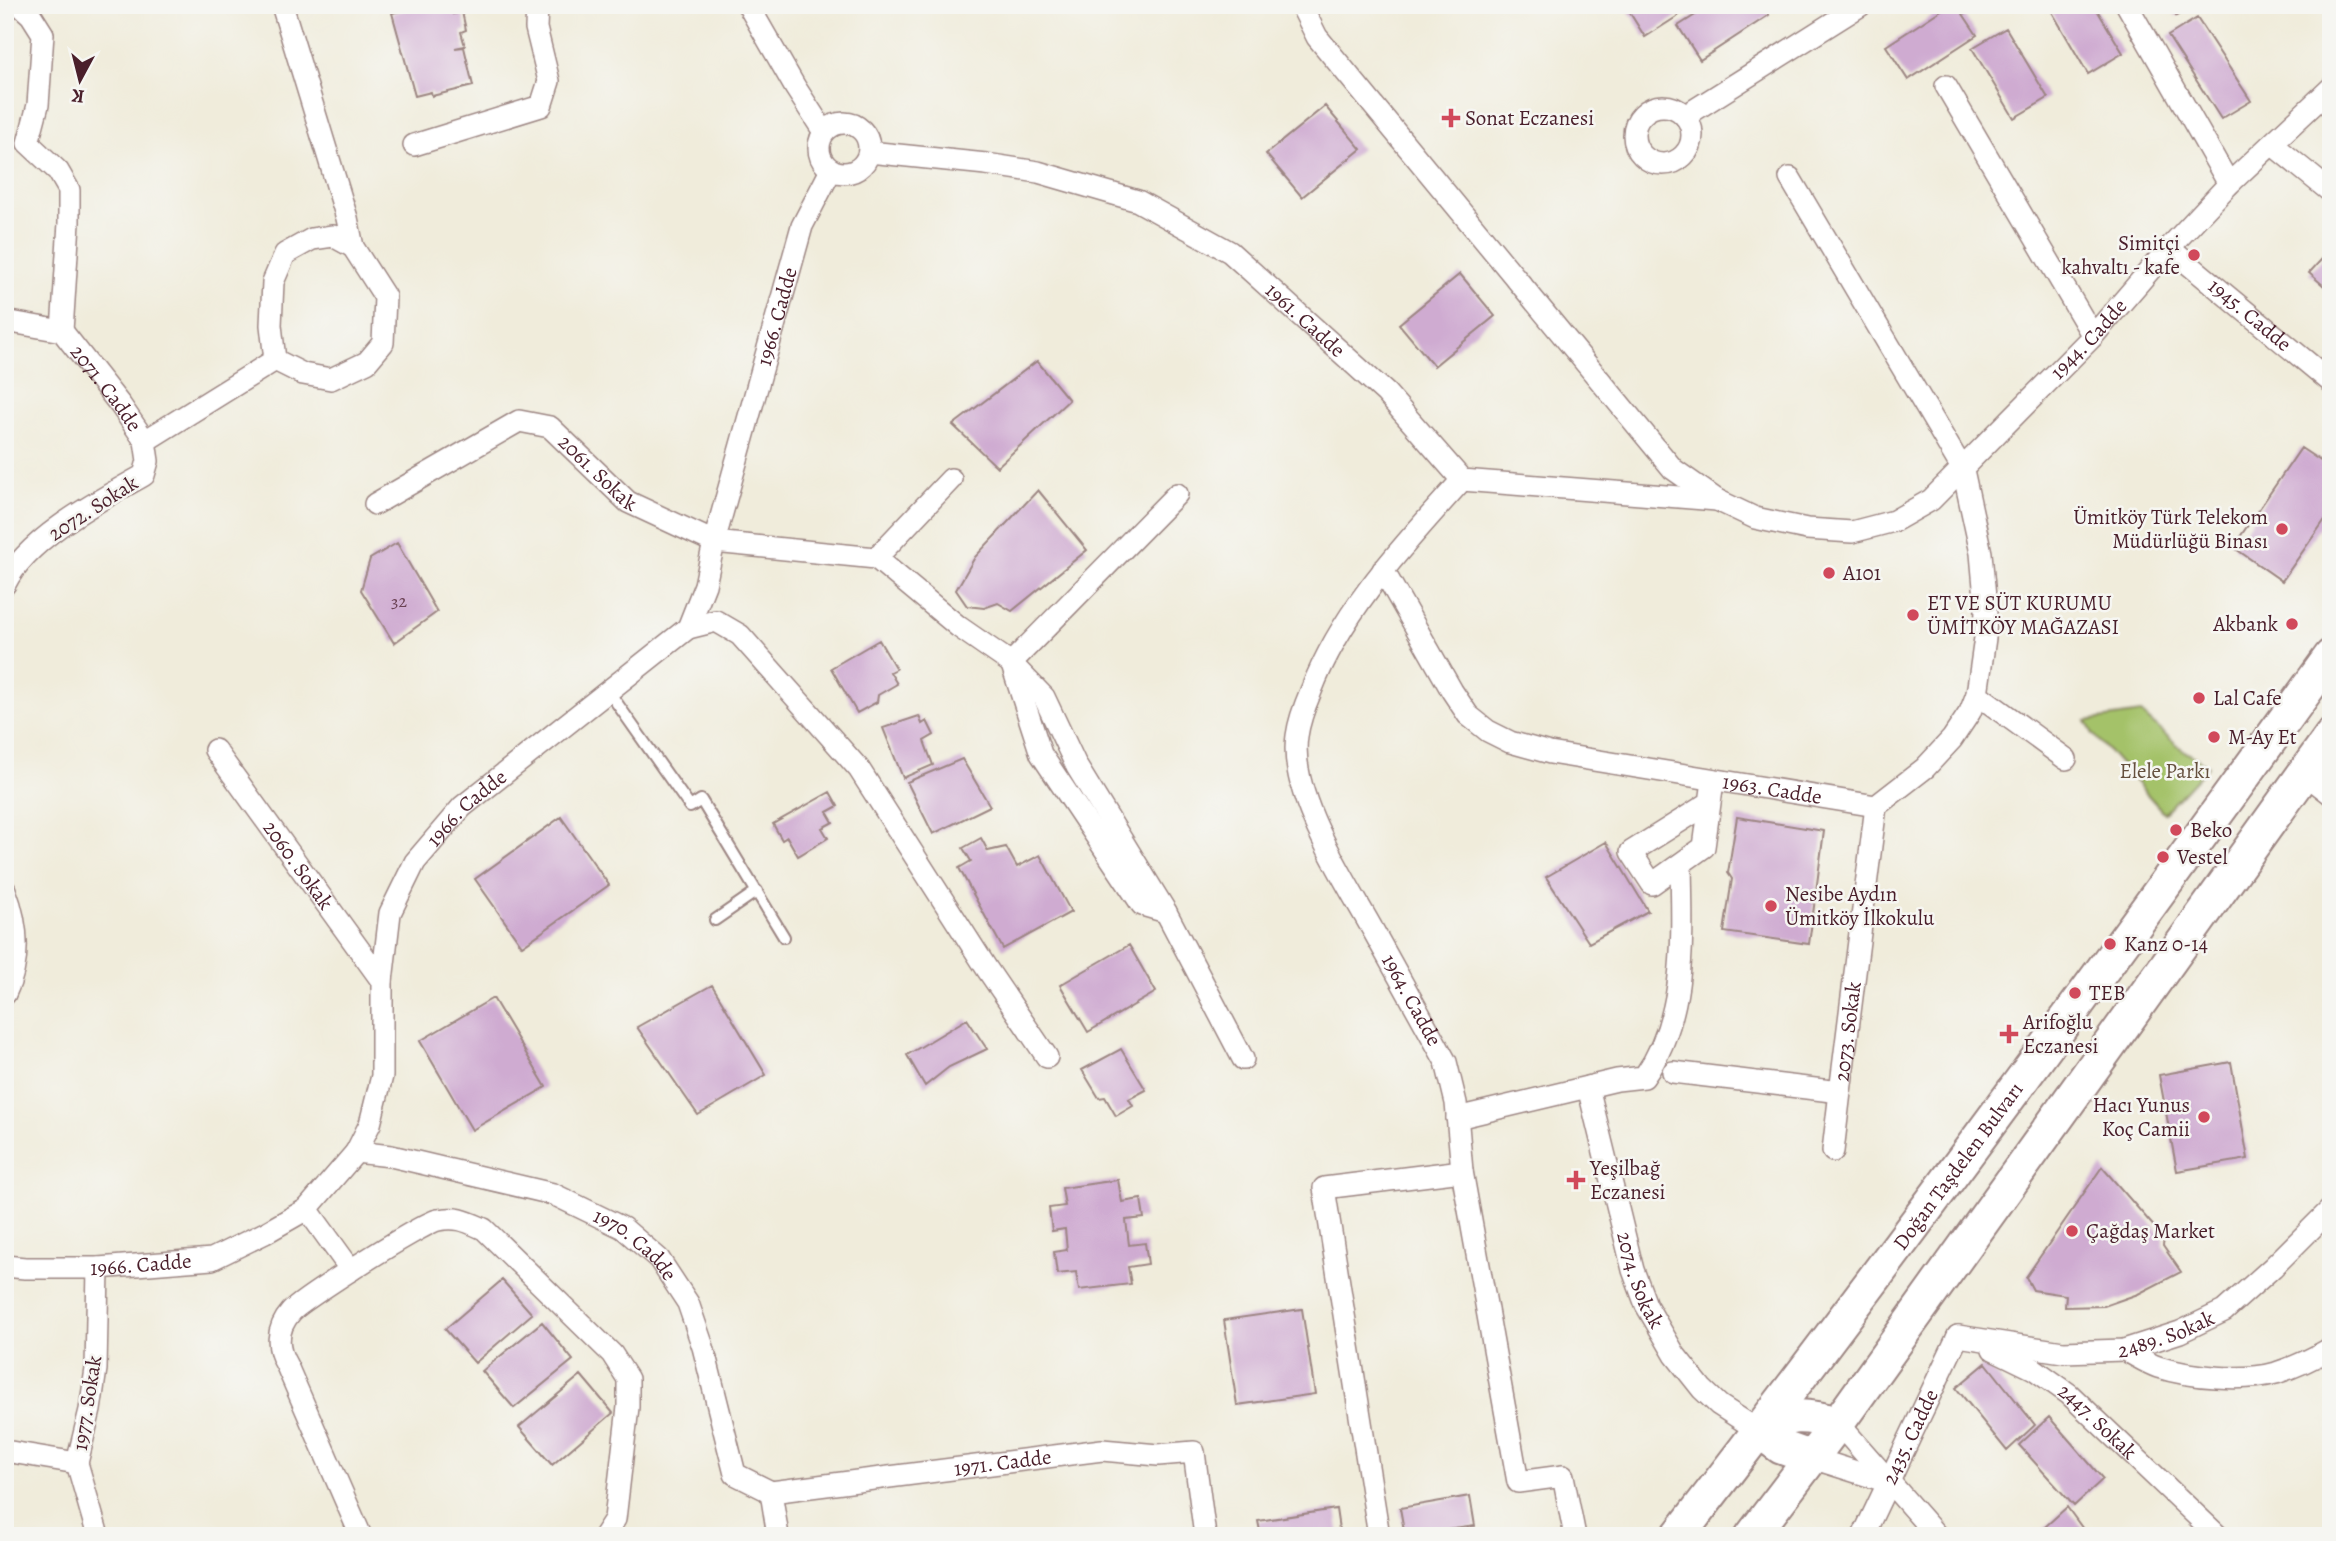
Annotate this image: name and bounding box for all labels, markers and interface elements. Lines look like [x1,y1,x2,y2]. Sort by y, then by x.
north arrow [46,46,116,116]
text: K [70,82,86,110]
place label: Sonat Eczanesi [1465,104,1594,132]
marker: Sonat Eczanesi [1443,110,1459,126]
place label: Simitçi kahvaltı - kafe [2061,229,2180,281]
marker: Simitçi kahvaltı - kafe [2186,247,2202,263]
street label: 1966. Cadde [750,264,804,369]
street label: 1945. Cadde [2202,272,2298,358]
street label: 1961. Cadde [1259,277,1351,364]
street label: 1944. Cadde [2044,293,2133,385]
street label: 2071. Cadde [64,339,148,437]
street label: 2061. Sokak [552,428,642,518]
street label: 2072. Sokak [43,468,144,547]
place label: Ümitköy Türk Telekom Müdürlüğü Binası [2073,503,2268,555]
marker: Ümitköy Türk Telekom Müdürlüğü Binası [2274,521,2290,537]
place label: A101 [1842,559,1881,587]
marker: A101 [1821,565,1837,581]
house number: 32 [391,589,407,613]
place label: ET VE SÜT KURUMU ÜMİTKÖY MAĞAZASI [1927,589,2119,641]
marker: ET VE SÜT KURUMU ÜMİTKÖY MAĞAZASI [1905,607,1921,623]
place label: Akbank [2212,610,2279,638]
marker: Akbank [2284,616,2300,632]
place label: Lal Cafe [2213,684,2282,712]
marker: Lal Cafe [2191,690,2207,706]
place label: M-Ay Et [2228,723,2297,751]
marker: M-Ay Et [2206,729,2222,745]
park label: Elele Parkı [2120,757,2211,785]
street label: 1966. Cadde [420,763,512,853]
street label: 1963. Cadde [1720,767,1824,811]
street label: 2060. Sokak [256,815,340,916]
place label: Beko [2190,816,2232,844]
marker: Beko [2168,822,2184,838]
place label: Vestel [2176,843,2228,871]
marker: Vestel [2155,849,2171,865]
place label: Nesibe Aydın Ümitköy İlkokulu [1785,880,1935,932]
marker: Nesibe Aydın Ümitköy İlkokulu [1763,898,1779,914]
place label: Kanz 0-14 [2124,930,2208,958]
marker: Kanz 0-14 [2102,936,2118,952]
street label: 1964. Cadde [1375,949,1449,1051]
place label: TEB [2089,979,2125,1007]
street label: 2073. Sokak [1827,980,1868,1083]
marker: TEB [2067,985,2083,1001]
place label: Arifoğlu Eczanesi [2022,1008,2099,1060]
marker: Arifoğlu Eczanesi [2001,1026,2017,1042]
street label: Doğan Taşdelen Bulvarı [1886,1076,2030,1256]
place label: Hacı Yunus Koç Camii [2092,1091,2190,1143]
marker: Hacı Yunus Koç Camii [2196,1109,2212,1125]
place label: Yeşilbağ Eczanesi [1589,1154,1666,1206]
marker: Yeşilbağ Eczanesi [1568,1172,1584,1188]
street label: 1970. Cadde [589,1202,683,1286]
place label: Çağdaş Market [2086,1217,2215,1245]
marker: Çağdaş Market [2064,1223,2080,1239]
street label: 2074. Sokak [1610,1229,1671,1334]
street label: 1966. Cadde [90,1247,192,1282]
street label: 2489. Sokak [2118,1303,2219,1364]
street label: 1977. Sokak [66,1353,108,1453]
street label: 2447. Sokak [2052,1377,2144,1466]
street label: 2435. Cadde [1876,1384,1945,1489]
street label: 1971. Cadde [952,1443,1053,1483]

